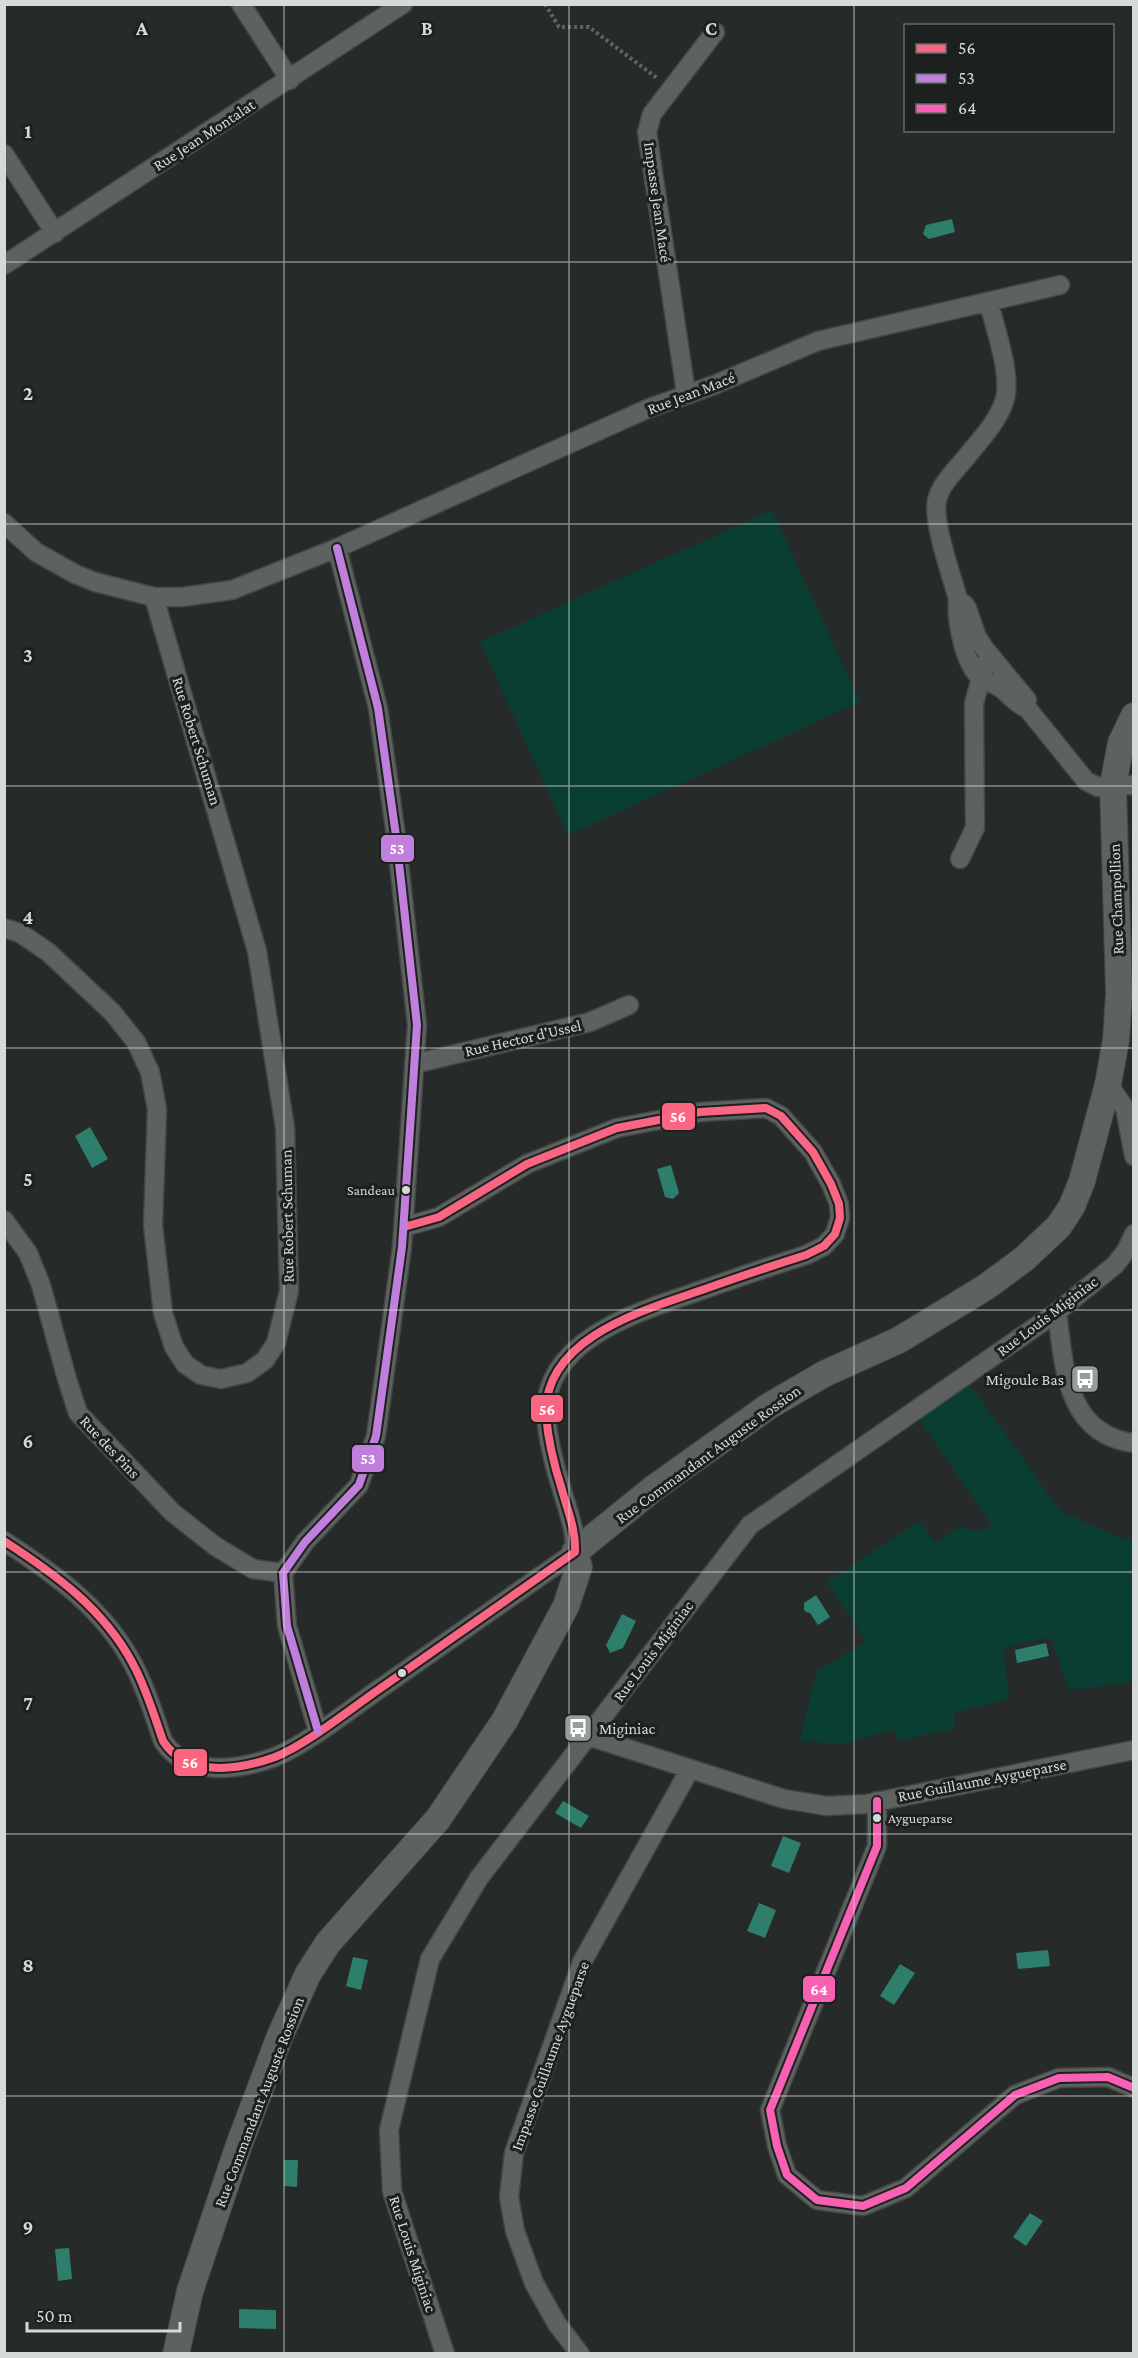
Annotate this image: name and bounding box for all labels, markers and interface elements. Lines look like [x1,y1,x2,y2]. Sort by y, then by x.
text: A [135,17,149,39]
text: B [421,17,433,39]
text: C [705,17,717,39]
legend [904,24,1114,132]
text: 56 [958,38,976,58]
text: 53 [958,68,975,88]
street label: Rue Jean Montalat [150,96,259,175]
text: 64 [958,98,976,118]
text: 1 [24,120,32,142]
street label: Impasse Jean Macé [640,141,675,263]
street label: Rue Jean Macé [645,369,737,418]
text: 2 [23,382,33,404]
text: 3 [23,644,33,666]
street label: Rue Robert Schuman [169,675,225,807]
line badge: 53 [380,834,415,863]
text: 53 [389,840,405,857]
street label: Rue Champollion [1106,843,1127,955]
text: 4 [23,906,34,928]
street label: Rue Hector d'Ussel [463,1016,583,1060]
line badge: 56 [661,1102,696,1131]
text: 56 [670,1108,686,1125]
street label: Rue Robert Schuman [277,1149,297,1283]
text: 5 [23,1168,33,1190]
place label: Sandeau [347,1182,396,1198]
marker: Sandeau [400,1184,412,1196]
street label: Rue Louis Miginiac [993,1273,1101,1360]
bus stop icon: Migoule Bas [1069,1363,1101,1395]
place label: Migoule Bas [986,1371,1064,1389]
street label: Rue Commandant Auguste Rossion [612,1381,805,1528]
line badge: 56 [530,1394,564,1423]
text: 56 [539,1401,555,1418]
street label: Rue des Pins [77,1412,143,1482]
text: 6 [23,1430,33,1452]
line badge: 53 [351,1444,385,1473]
text: 53 [360,1450,376,1467]
street label: Rue Louis Miginiac [610,1597,697,1705]
unlabelled marker [396,1667,408,1679]
text: 7 [23,1692,33,1714]
bus stop icon: Miginiac [562,1712,594,1744]
place label: Miginiac [599,1720,656,1738]
line badge: 56 [173,1748,208,1777]
text: 56 [182,1754,198,1771]
street label: Rue Guillaume Aygueparse [896,1755,1068,1806]
place label: Aygueparse [888,1810,953,1826]
marker: Aygueparse [871,1812,883,1824]
text: 8 [22,1954,34,1976]
street label: Impasse Guillaume Aygueparse [508,1959,593,2153]
line badge: 64 [802,1975,836,2003]
text: 64 [810,1981,828,1998]
street label: Rue Commandant Auguste Rossion [211,1994,308,2210]
street label: Rue Louis Miginiac [385,2194,440,2315]
text: 9 [23,2216,33,2238]
scale bar [27,2295,180,2333]
text: 50 m [36,2306,73,2326]

